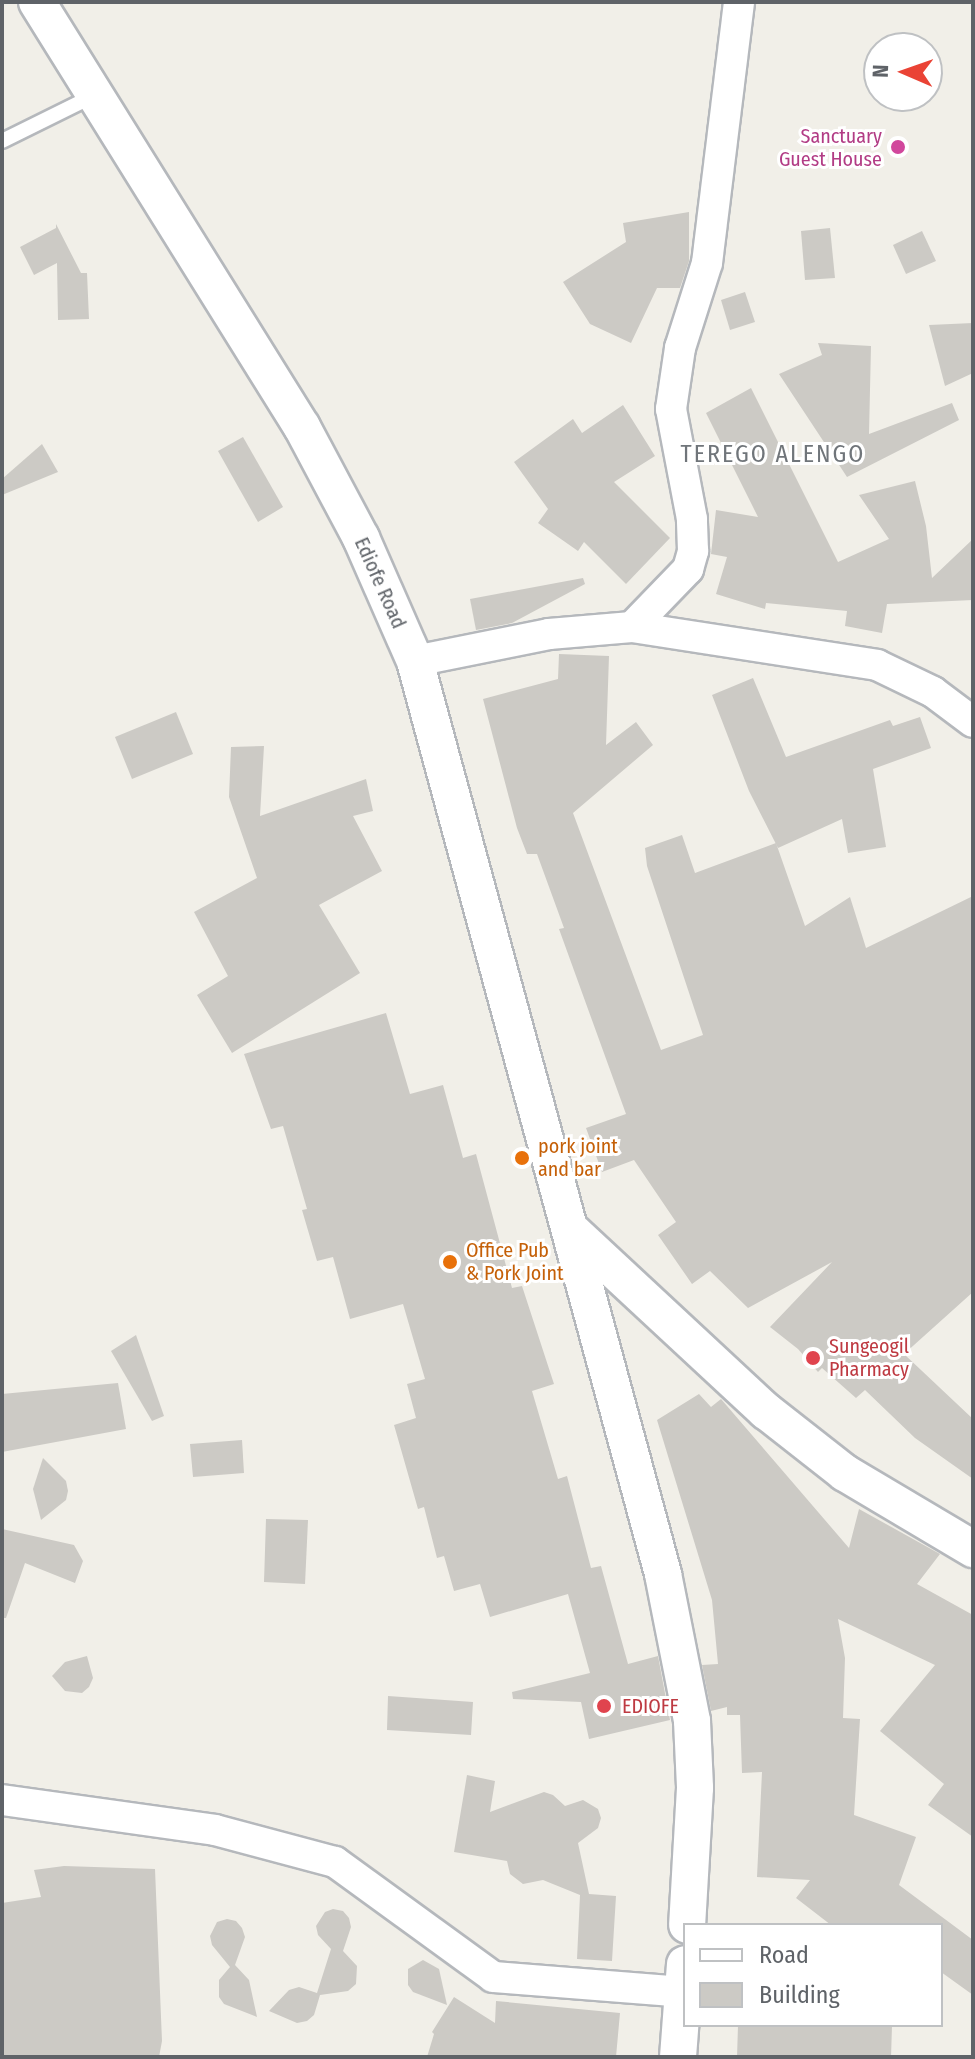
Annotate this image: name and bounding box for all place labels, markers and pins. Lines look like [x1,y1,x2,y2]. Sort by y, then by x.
place label: Sanctuary Guest House [779,124,882,171]
marker: Sanctuary Guest House [889,138,907,156]
place label: pork joint and bar [538,1134,618,1181]
marker: pork joint and bar [513,1149,531,1167]
place label: Office Pub & Pork Joint [466,1238,563,1285]
marker: Office Pub & Pork Joint [441,1253,459,1271]
place label: Sungeogil Pharmacy [829,1334,909,1381]
marker: Sungeogil Pharmacy [804,1349,822,1367]
place label: EDIOFE [622,1694,679,1718]
marker: EDIOFE [593,1695,615,1717]

